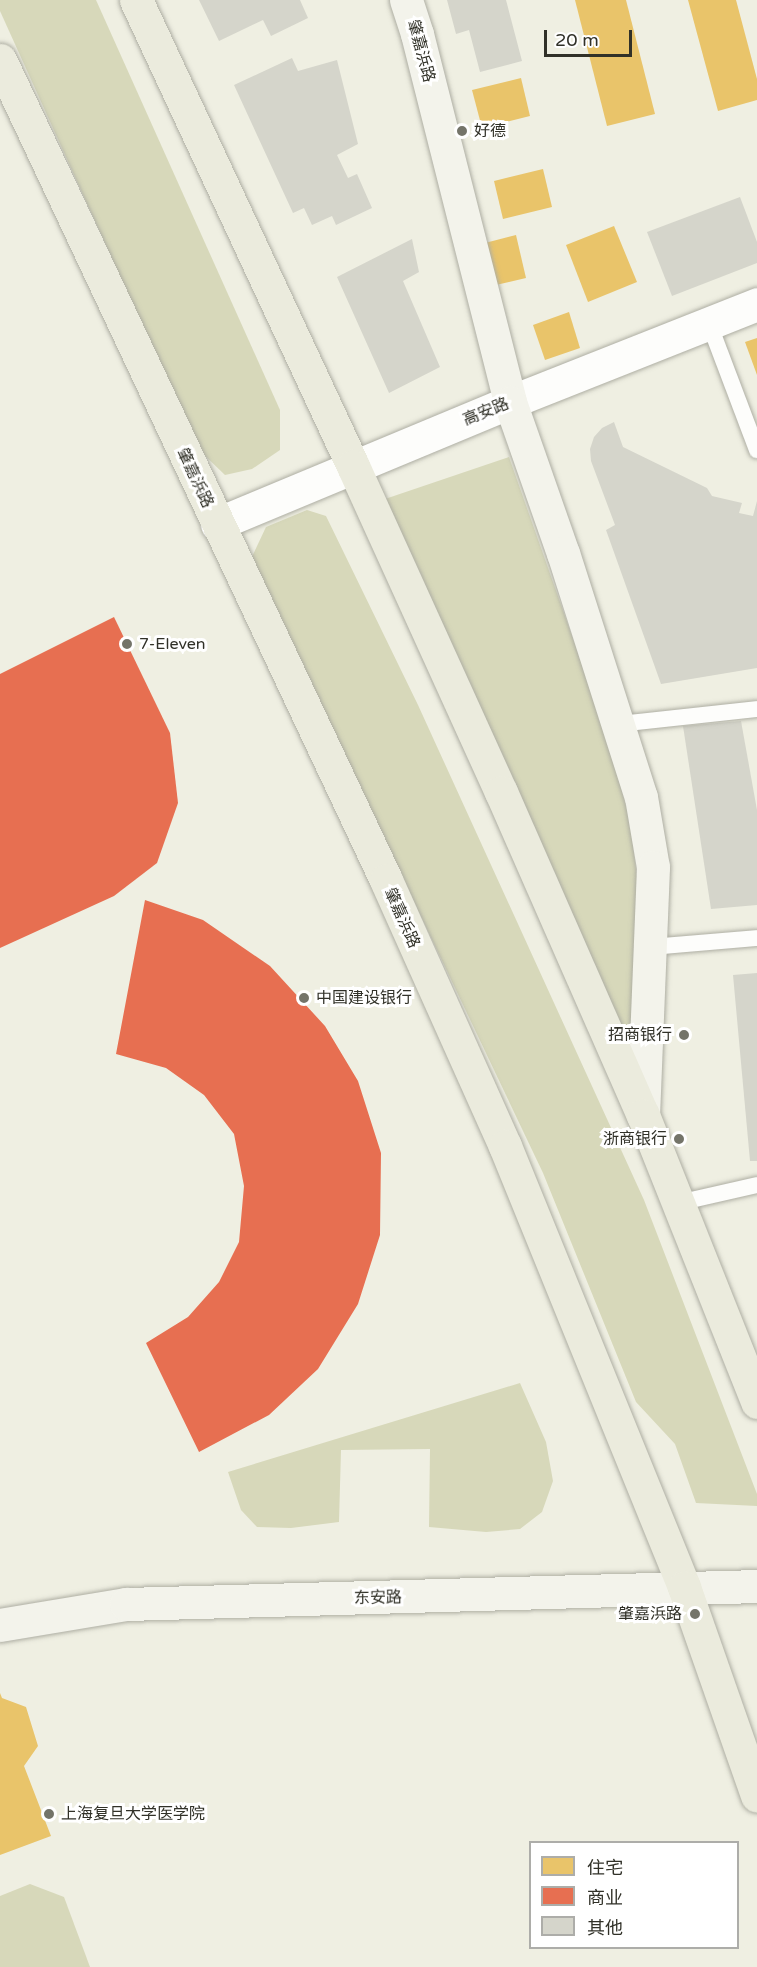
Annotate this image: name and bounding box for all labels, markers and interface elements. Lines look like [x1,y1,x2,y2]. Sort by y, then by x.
street label: 肇嘉浜路 [403,18,439,84]
scale bar [547,18,636,56]
text: 20 m [555,29,599,51]
place label: 好德 [474,121,506,141]
marker: 好德 [455,124,469,138]
street label: 高安路 [460,394,512,430]
street label: 肇嘉浜路 [173,445,217,511]
place label: 7-Eleven [139,634,206,654]
marker: 7-Eleven [120,637,134,651]
street label: 肇嘉浜路 [380,885,424,951]
place label: 中国建设银行 [316,988,412,1008]
marker: 中国建设银行 [297,991,311,1005]
place label: 招商银行 [608,1025,672,1045]
marker: 招商银行 [677,1028,691,1042]
place label: 浙商银行 [603,1129,667,1149]
marker: 浙商银行 [672,1132,686,1146]
street label: 东安路 [354,1588,402,1608]
place label: 肇嘉浜路 [618,1604,682,1624]
marker: 肇嘉浜路 [686,1605,704,1623]
place label: 上海复旦大学医学院 [61,1804,205,1824]
marker: 上海复旦大学医学院 [42,1807,56,1821]
legend [529,1841,739,1949]
text: 住宅 [587,1857,623,1879]
text: 商业 [587,1887,623,1909]
text: 其他 [587,1917,623,1939]

